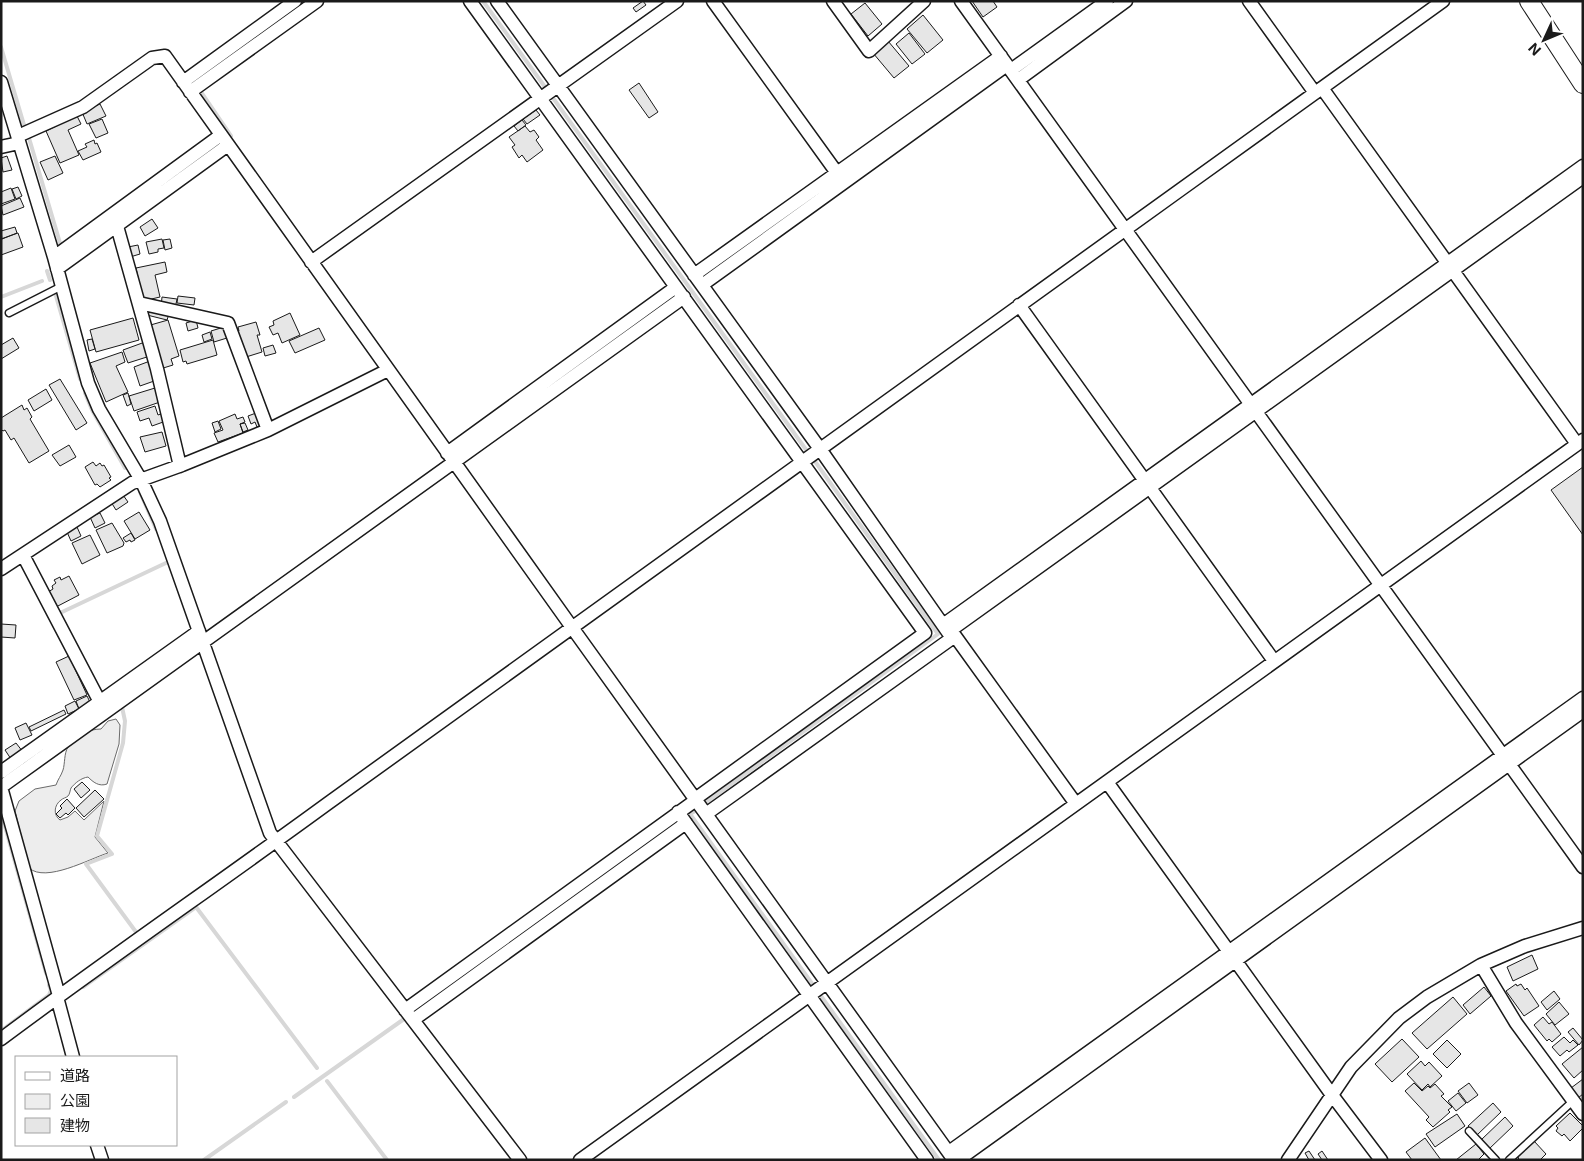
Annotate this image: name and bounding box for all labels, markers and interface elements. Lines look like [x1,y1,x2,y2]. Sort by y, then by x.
north arrow [1519,15,1569,65]
text: N [1524,40,1544,59]
legend [15,1056,178,1146]
text: 道路 [60,1066,90,1085]
text: 公園 [60,1091,90,1110]
text: 建物 [60,1116,90,1135]

